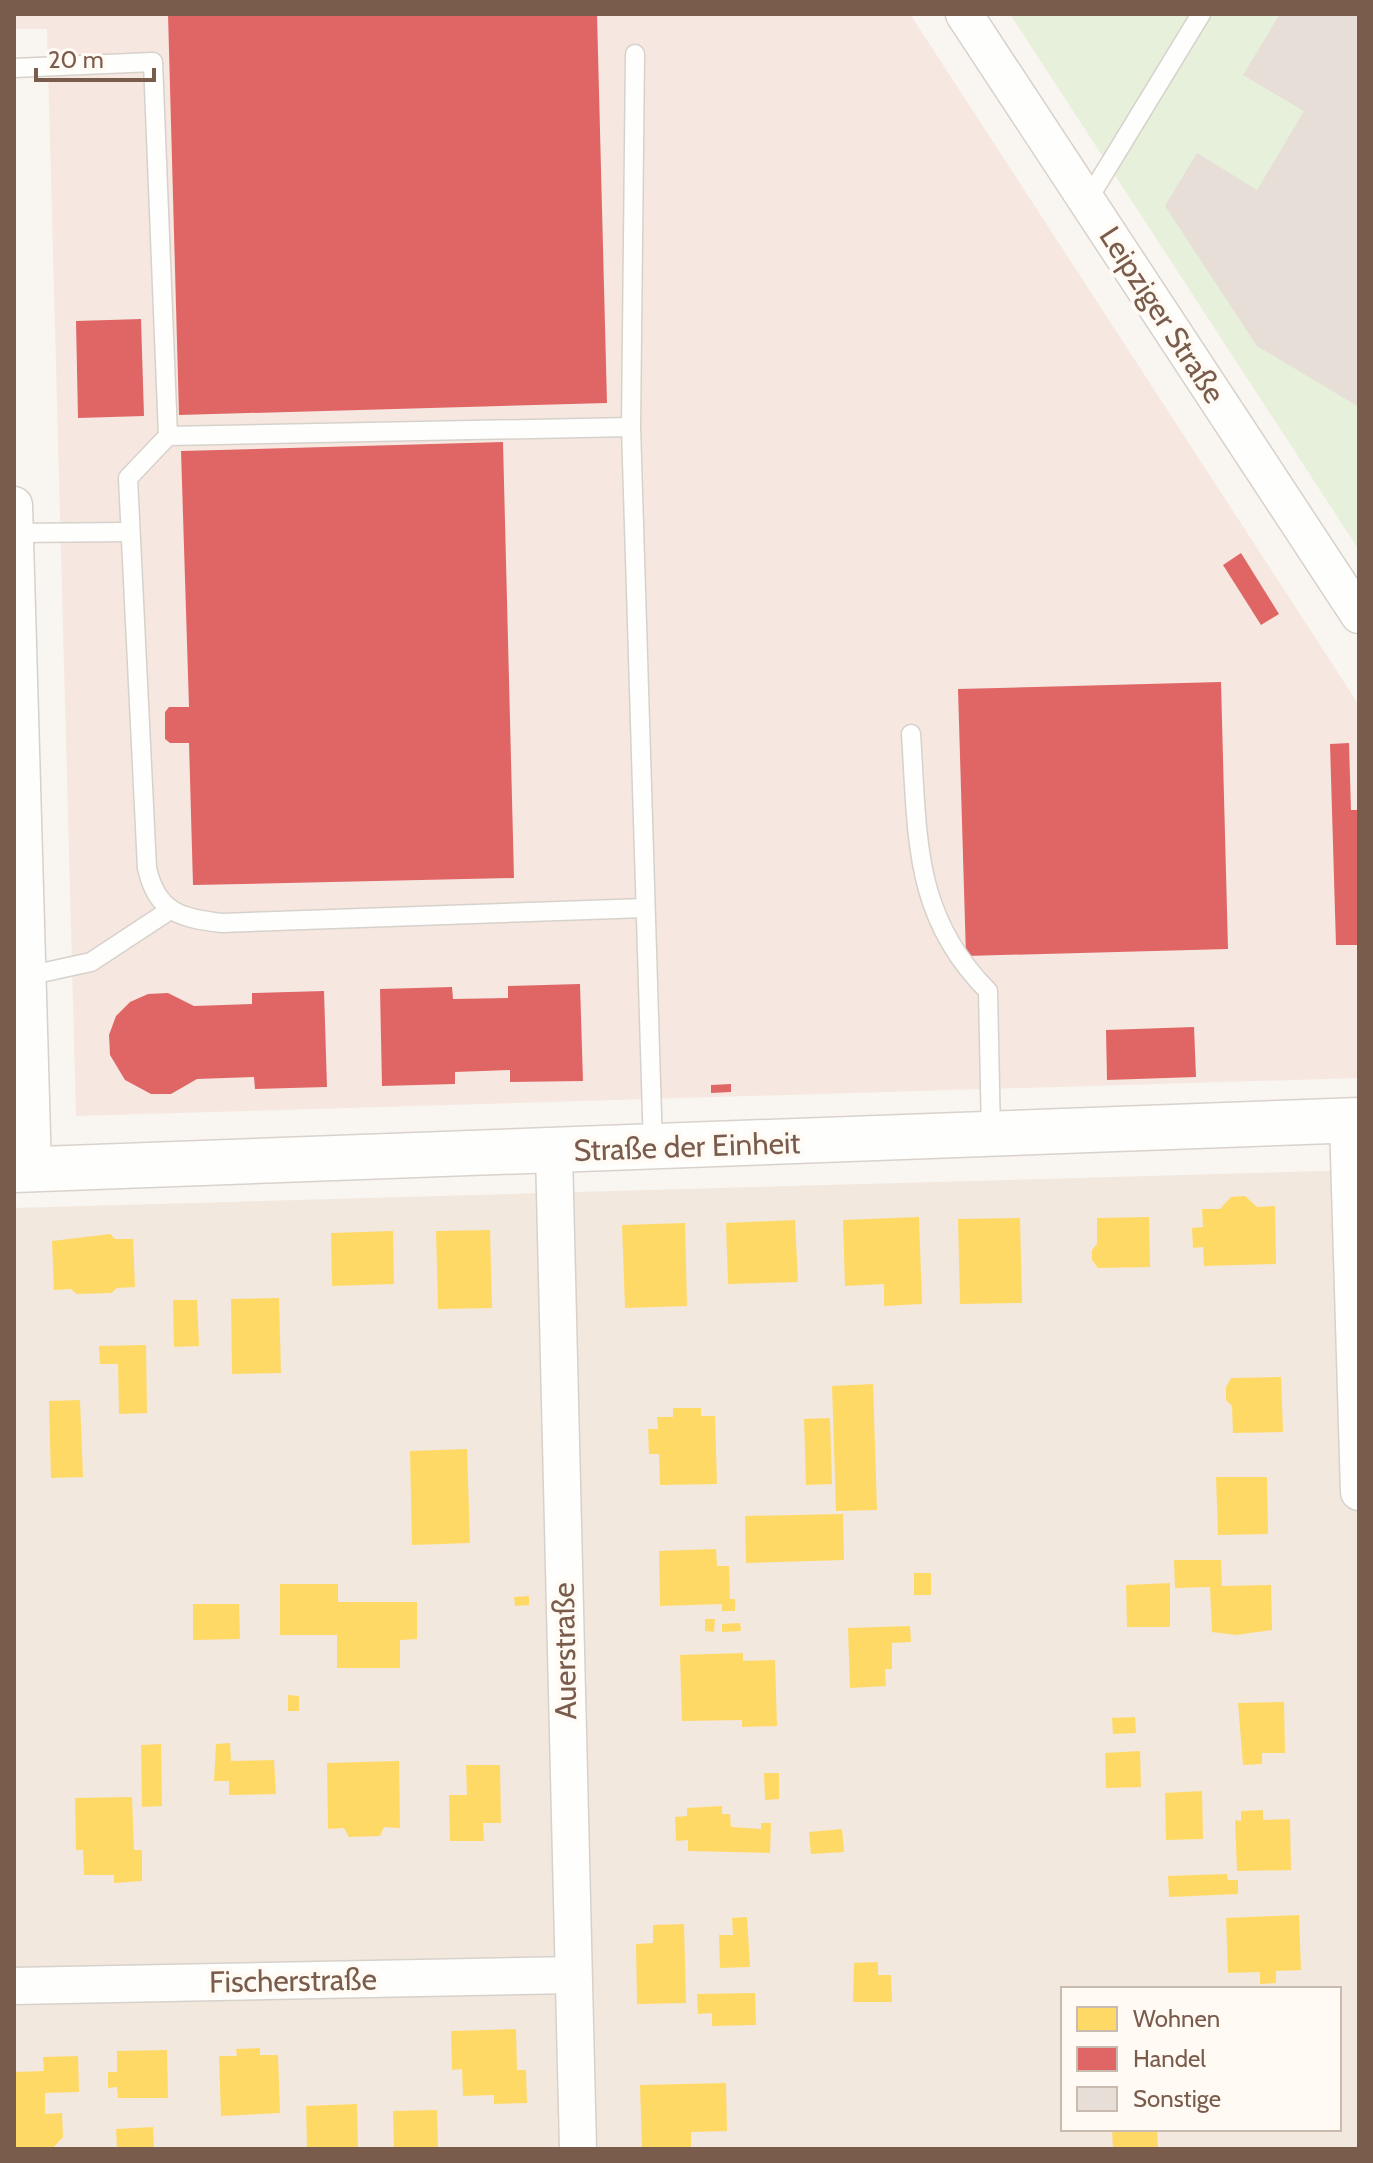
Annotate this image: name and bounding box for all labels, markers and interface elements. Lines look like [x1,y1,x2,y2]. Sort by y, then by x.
scale bar [36,32,154,82]
text: 20 m [48,45,104,74]
street label: Leipziger Straße [1092,219,1233,410]
street label: Straße der Einheit [573,1124,801,1169]
street label: Auerstraße [545,1582,584,1720]
street label: Fischerstraße [209,1961,377,2000]
legend [1061,1987,1341,2131]
text: Wohnen [1133,2004,1220,2033]
text: Handel [1133,2044,1206,2073]
text: Sonstige [1133,2084,1221,2113]

